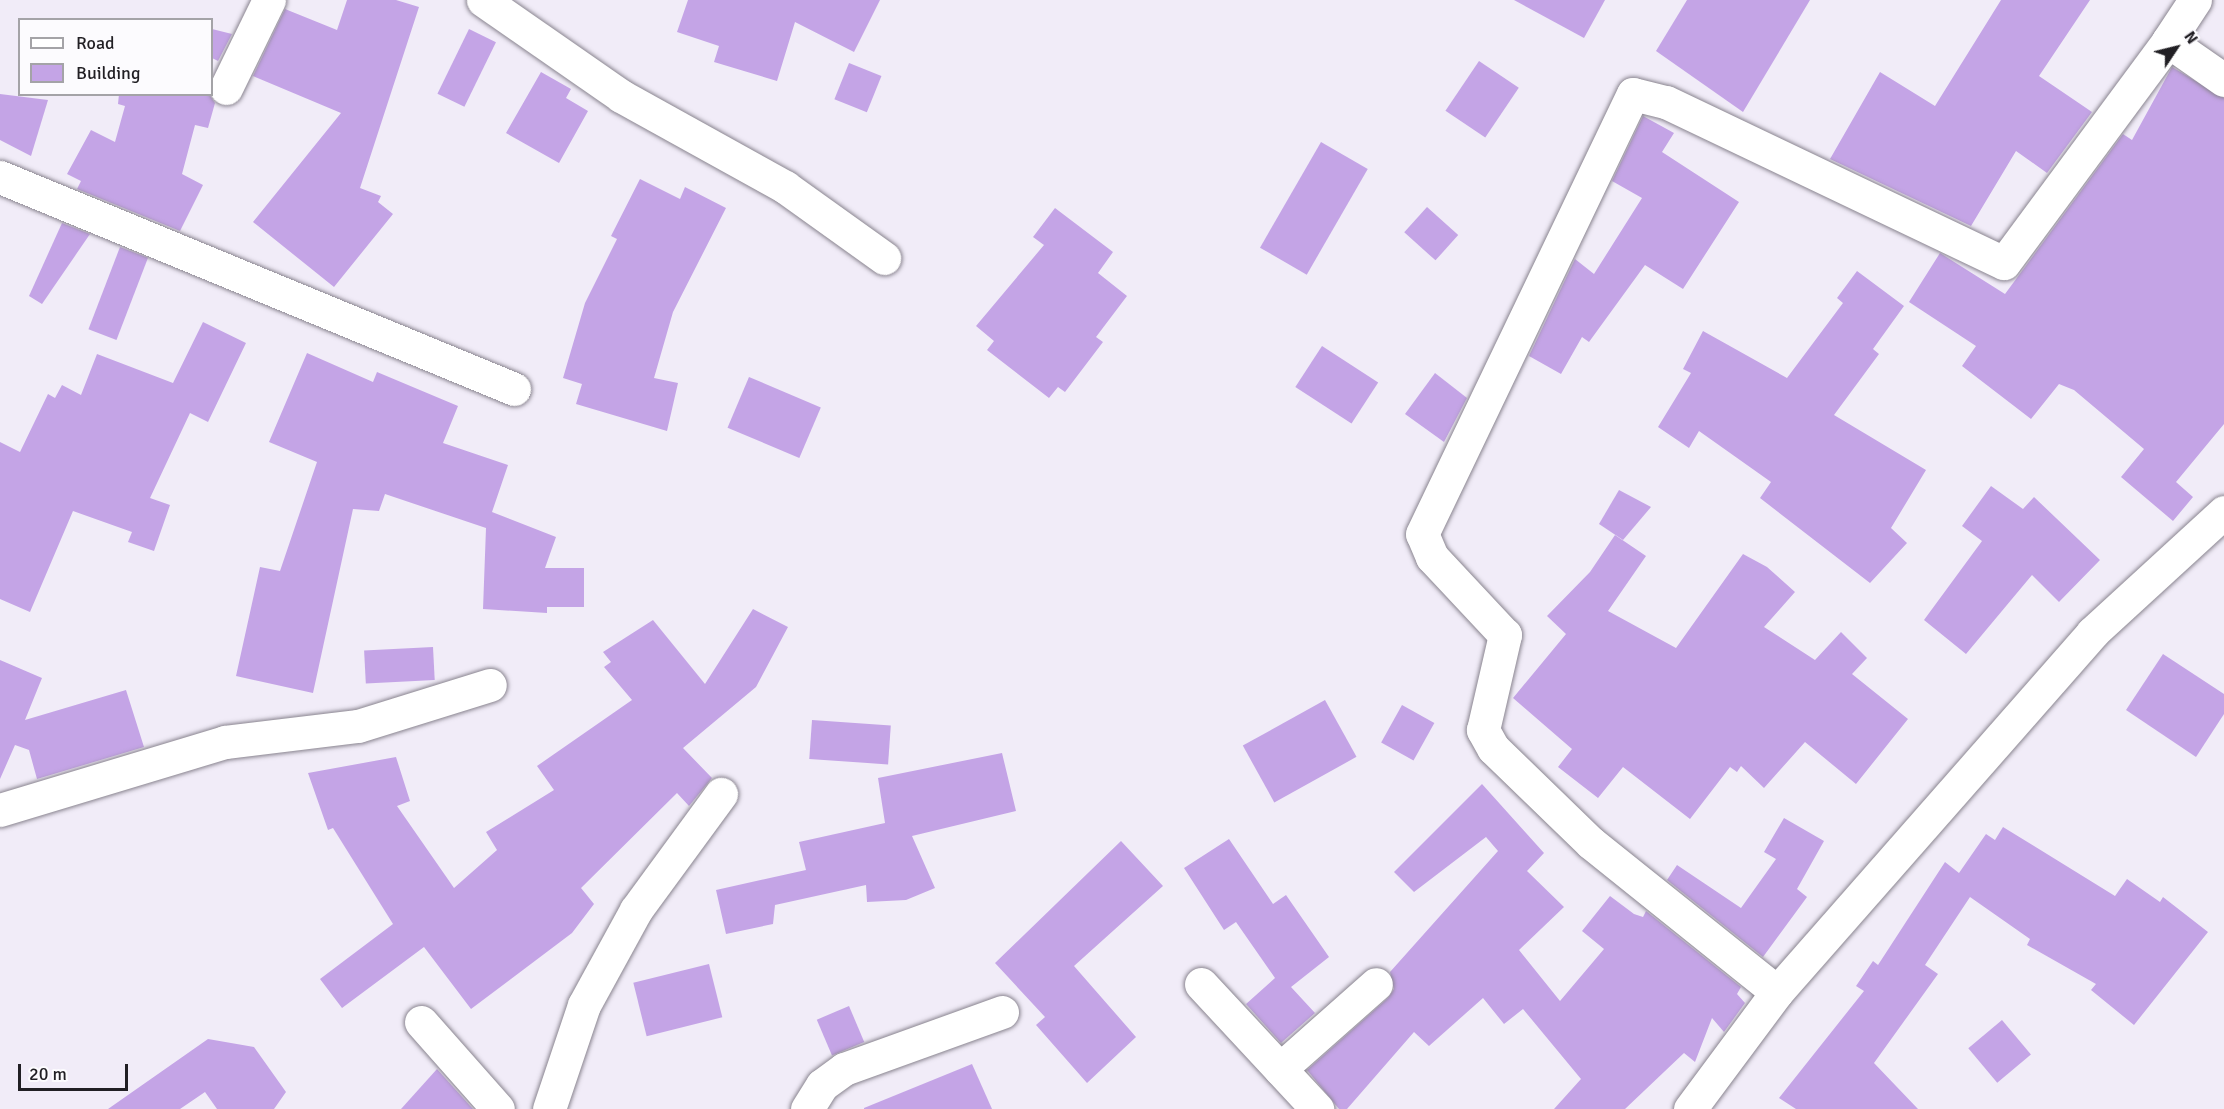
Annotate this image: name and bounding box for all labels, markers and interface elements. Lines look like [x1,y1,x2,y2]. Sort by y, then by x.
legend [18,18,213,96]
north arrow [2146,18,2206,78]
text: N [2179,27,2202,48]
text: Road [76,32,115,54]
text: Building [76,62,140,84]
scale bar [21,1052,130,1090]
text: 20 m [29,1063,67,1085]

